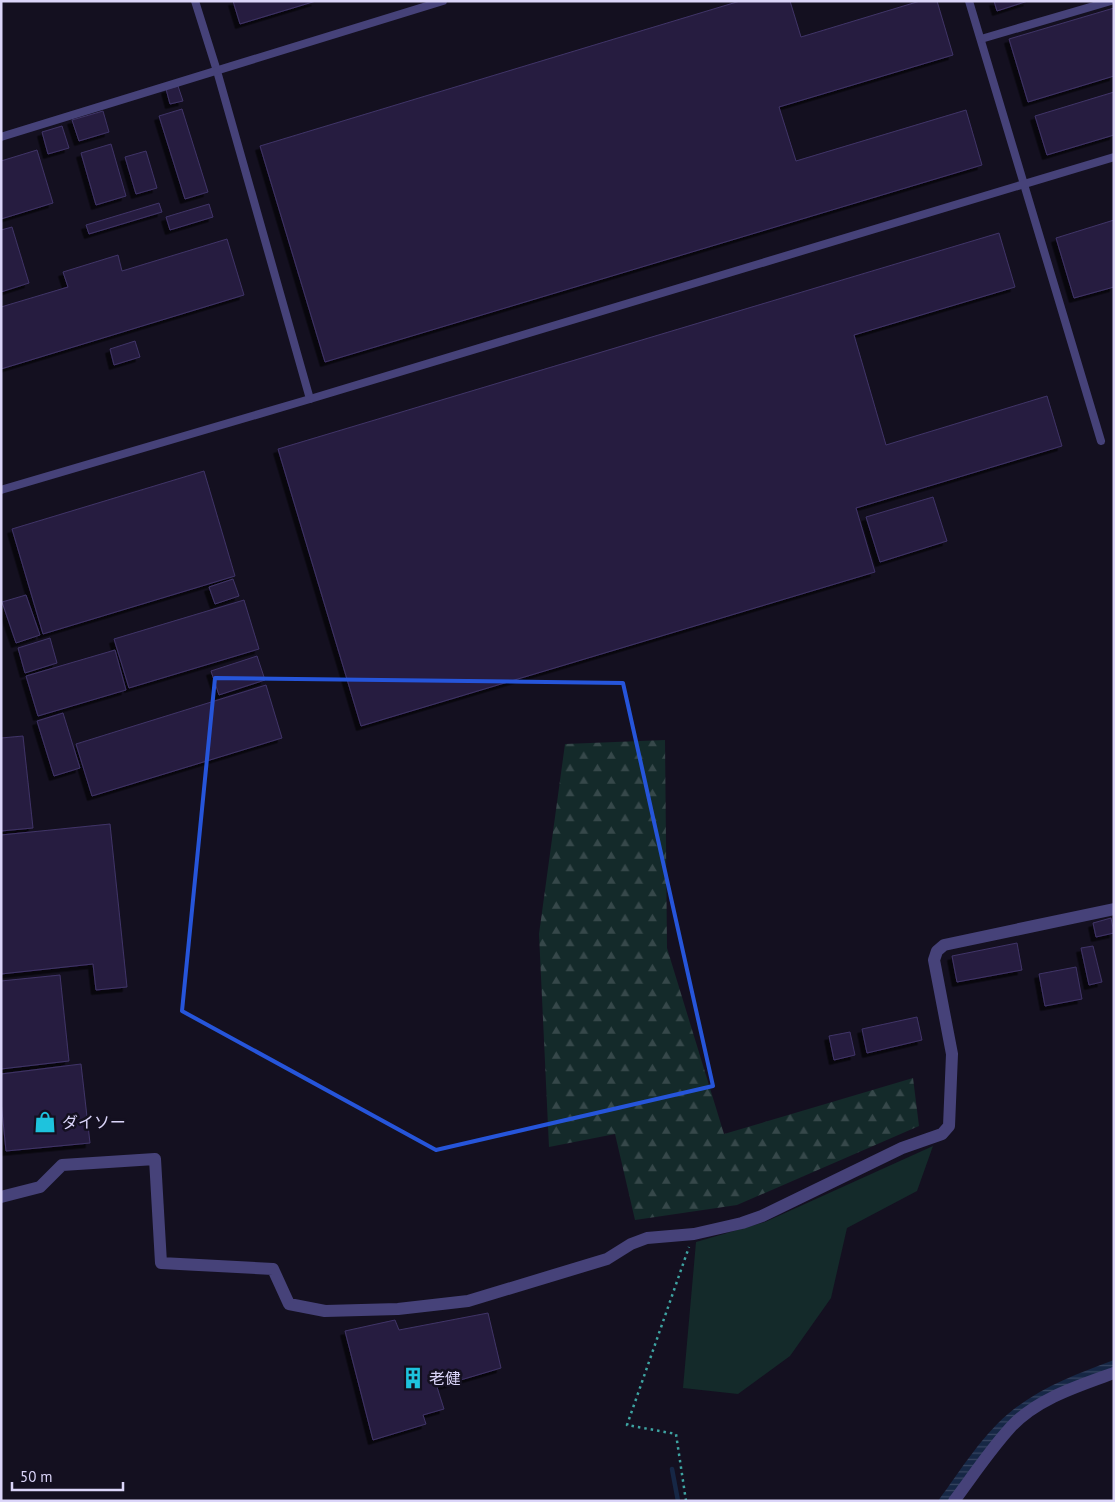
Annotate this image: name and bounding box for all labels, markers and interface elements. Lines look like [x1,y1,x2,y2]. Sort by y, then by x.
shop icon: ダイソー [32,1109,58,1135]
place label: ダイソー [62,1112,126,1132]
building icon: 老健 [400,1365,426,1391]
place label: 老健 [429,1368,461,1388]
scale bar [12,1460,124,1492]
text: 50 m [20,1467,53,1486]

